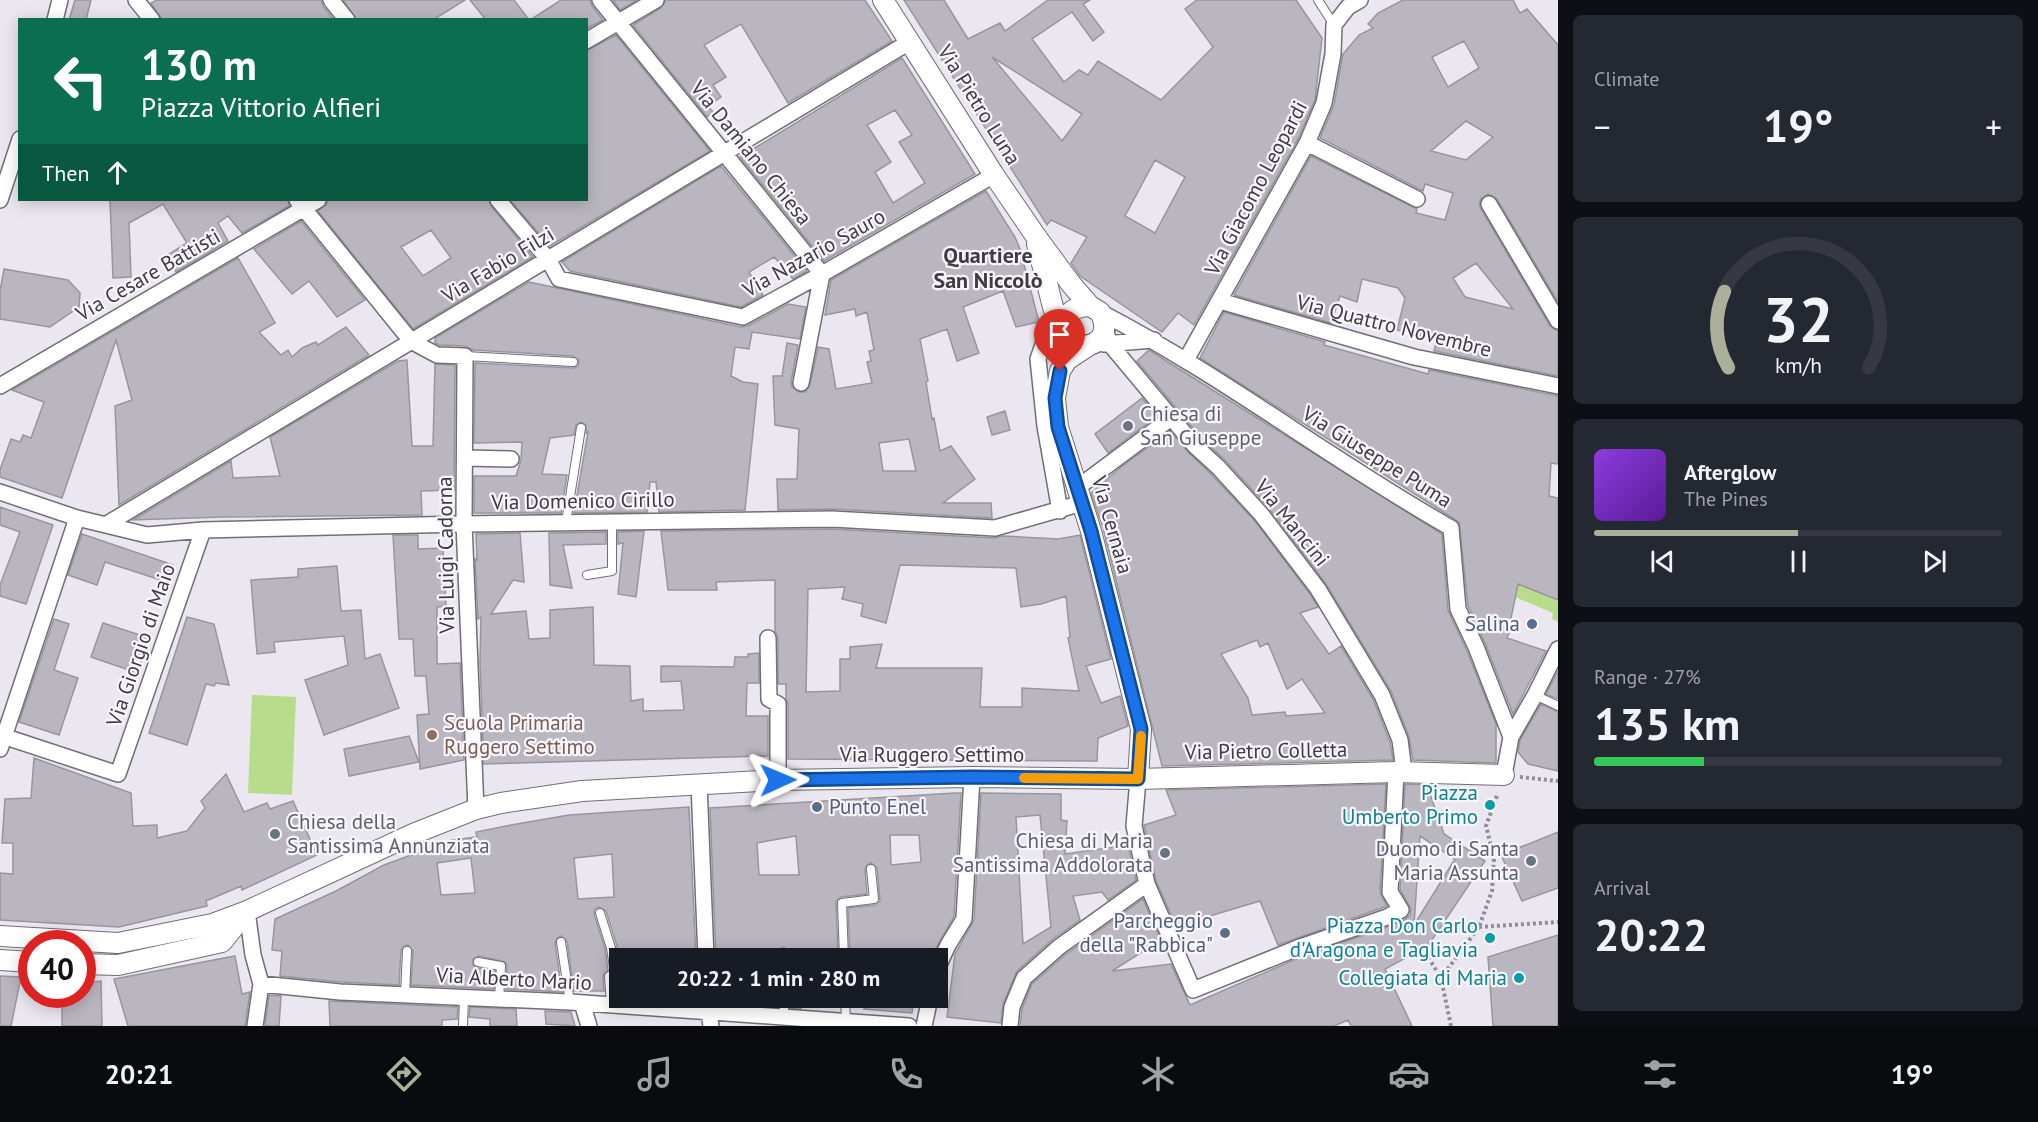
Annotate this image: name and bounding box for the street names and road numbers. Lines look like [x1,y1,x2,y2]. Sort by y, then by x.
street label: Via Pietro Luna [931,39,1027,170]
street label: Via Damiano Chiesa [684,74,818,230]
street label: Via Giacomo Leopardi [1198,96,1313,281]
street label: Via Nazario Sauro [737,202,890,303]
street label: Via Fabio Filzi [436,220,559,309]
street label: Via Cesare Battisti [70,222,225,327]
street label: Via Quattro Novembre [1293,288,1494,363]
street label: Via Giuseppe Puma [1296,399,1457,514]
street label: Via Cernaia [1085,472,1139,577]
street label: Via Mancini [1248,473,1336,572]
street label: Via Luigi Cadorna [431,476,460,635]
street label: Via Domenico Cirillo [490,485,675,516]
street label: Via Giorgio di Maio [100,560,181,731]
street label: Via Pietro Colletta [1183,736,1348,765]
street label: Via Ruggero Settimo [839,741,1024,768]
street label: Via Alberto Mario [434,961,593,996]

